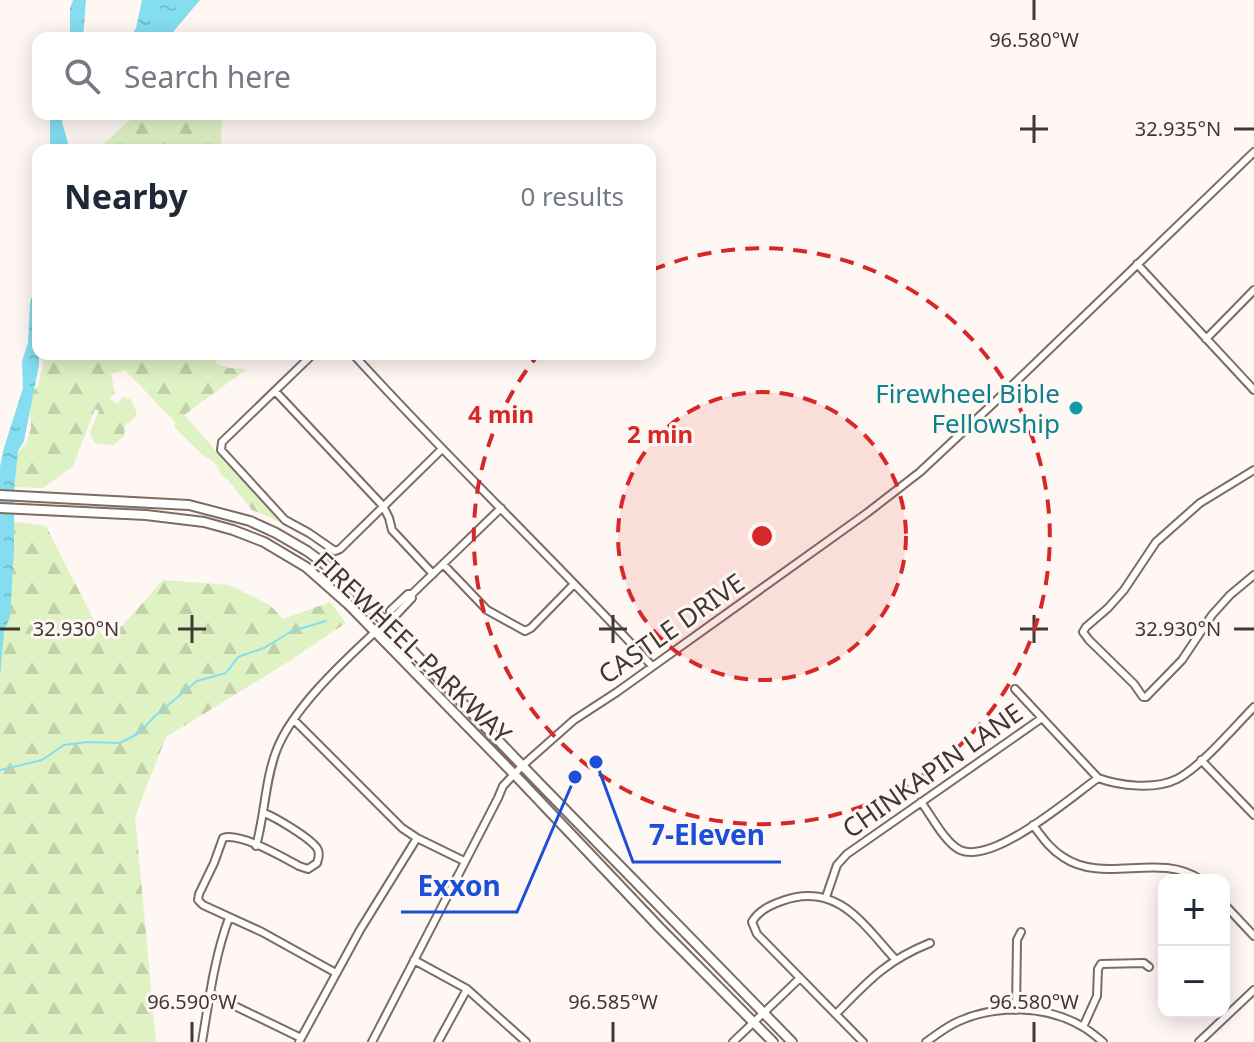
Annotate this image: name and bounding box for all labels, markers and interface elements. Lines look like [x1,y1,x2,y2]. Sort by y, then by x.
text: 96.580°W [989,26,1079,53]
search box [32,32,656,120]
icon: search [60,54,104,98]
text: Search here [124,56,291,97]
text: 32.935°N [1135,115,1221,142]
text: Nearby [64,173,188,219]
text: 0 results [520,178,624,214]
place label: Firewheel Bible Fellowship [875,375,1060,441]
text: 4 min [468,397,534,430]
marker: Firewheel Bible Fellowship [1067,399,1085,417]
text: 2 min [627,417,693,450]
centre of rings [748,522,776,550]
street label: FIREWHEEL PARKWAY [306,543,520,751]
street label: CASTLE DRIVE [591,564,751,692]
text: 32.930°N [33,615,119,642]
text: 32.930°N [1135,615,1221,642]
street label: CHINKAPIN LANE [835,694,1029,846]
callout: 7-Eleven [633,810,781,862]
text: 7-Eleven [649,815,765,853]
callout: Exxon [401,860,517,912]
text: Exxon [417,866,501,904]
map controls [1158,874,1230,1018]
button: + [1158,874,1230,946]
button: − [1158,946,1230,1018]
text: 96.590°W [147,988,237,1015]
text: 96.585°W [568,988,658,1015]
text: 96.580°W [989,988,1079,1015]

